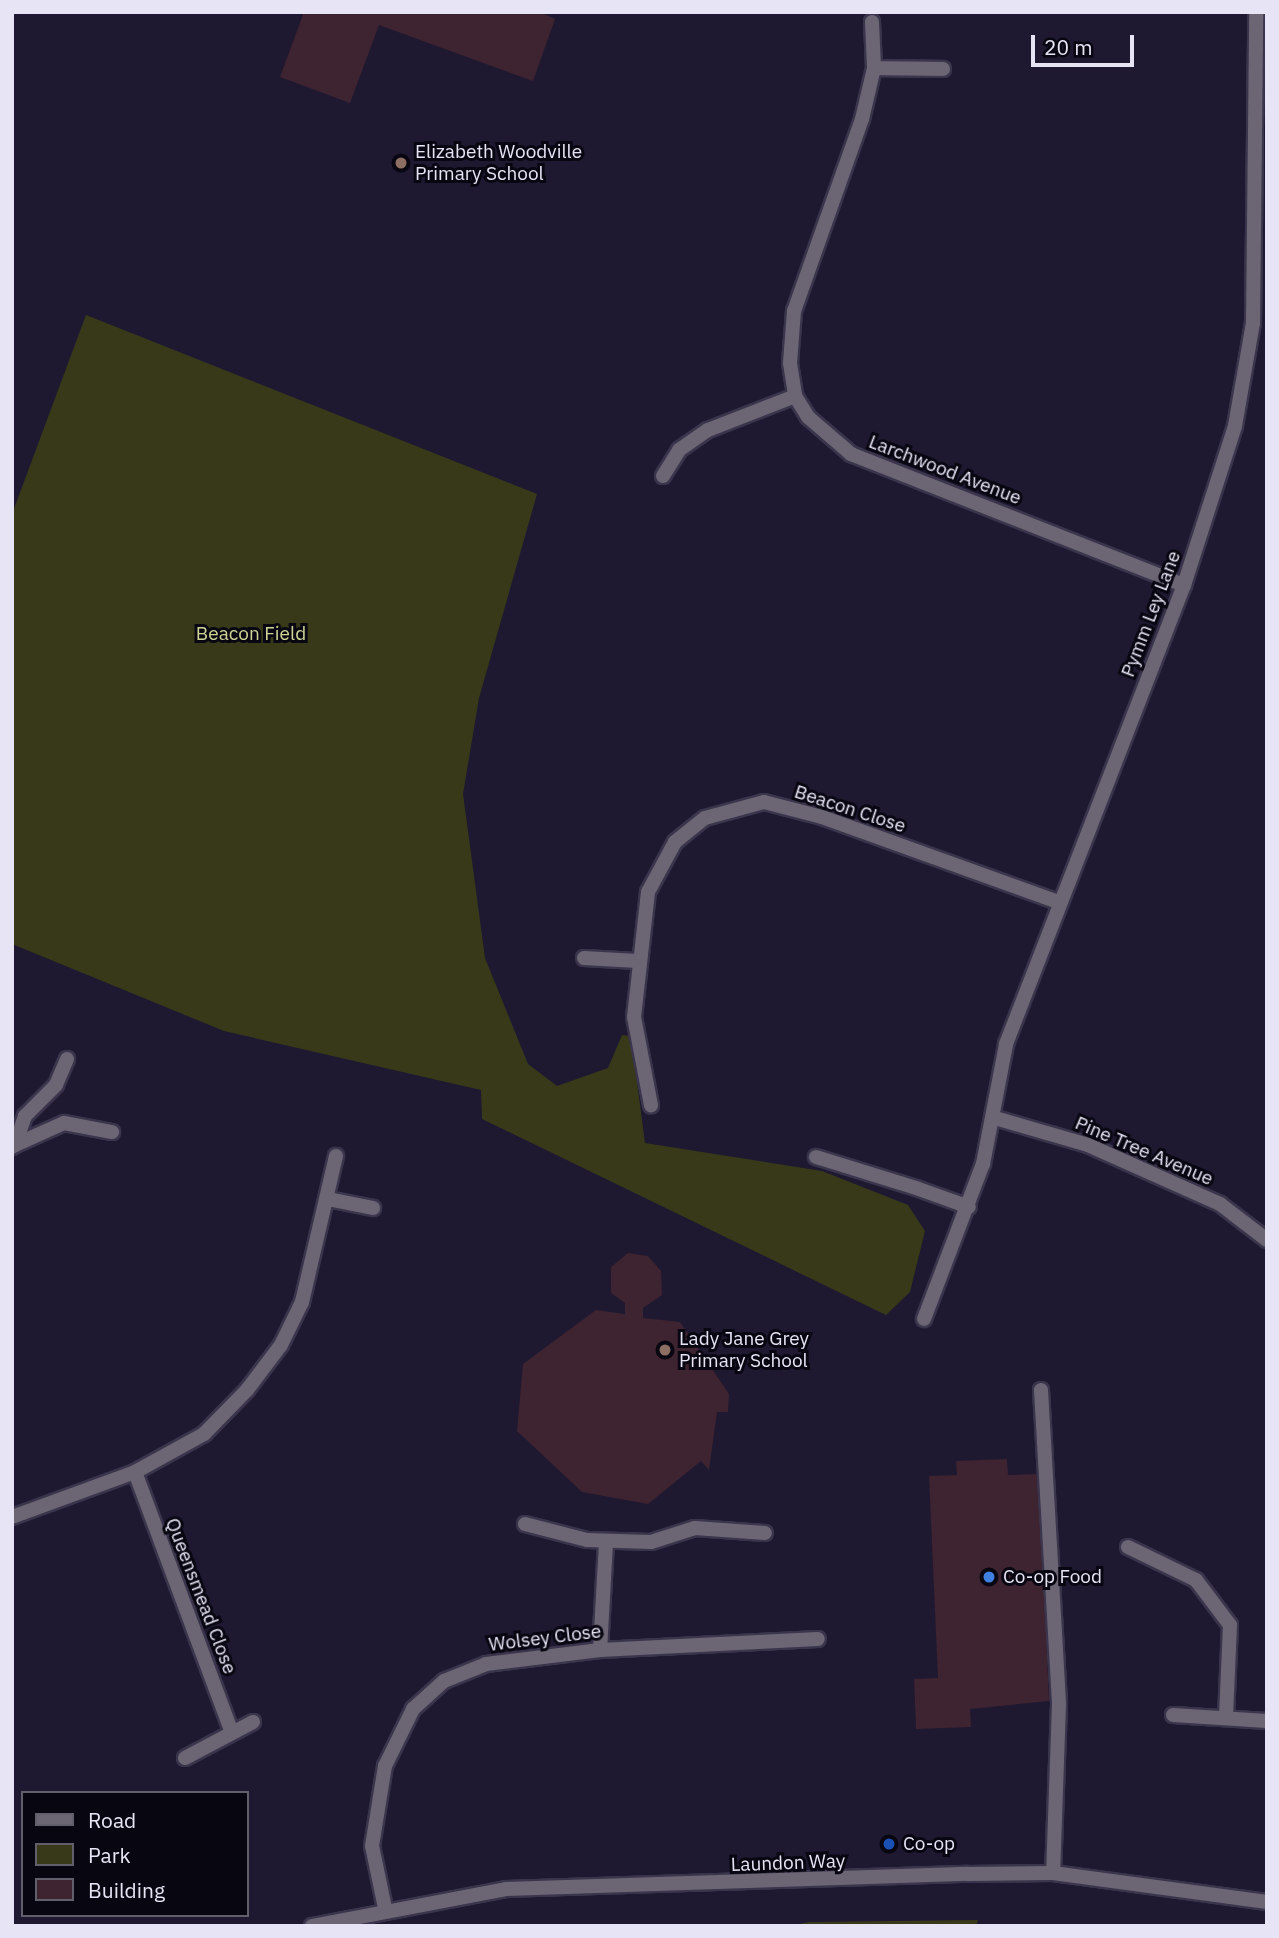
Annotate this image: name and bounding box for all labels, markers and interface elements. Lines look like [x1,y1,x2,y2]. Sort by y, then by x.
scale bar [1034,21,1137,65]
text: 20 m [1044,33,1093,61]
place label: Elizabeth Woodville Primary School [415,141,582,185]
marker: Elizabeth Woodville Primary School [393,155,409,171]
street label: Larchwood Avenue [866,430,1024,510]
street label: Pymm Ley Lane [1116,548,1186,680]
park label: Beacon Field [196,623,306,645]
street label: Beacon Close [791,780,909,838]
street label: Pine Tree Avenue [1072,1112,1216,1190]
place label: Lady Jane Grey Primary School [679,1328,809,1372]
marker: Lady Jane Grey Primary School [657,1342,673,1358]
street label: Queensmead Close [161,1515,241,1677]
place label: Co-op Food [1003,1566,1102,1588]
marker: Co-op Food [981,1569,997,1585]
street label: Wolsey Close [487,1620,603,1656]
legend [21,1791,248,1917]
text: Road [88,1806,136,1834]
place label: Co-op [903,1833,955,1855]
marker: Co-op [881,1836,897,1852]
text: Park [88,1841,131,1869]
street label: Laundon Way [730,1850,846,1876]
text: Building [88,1876,165,1904]

